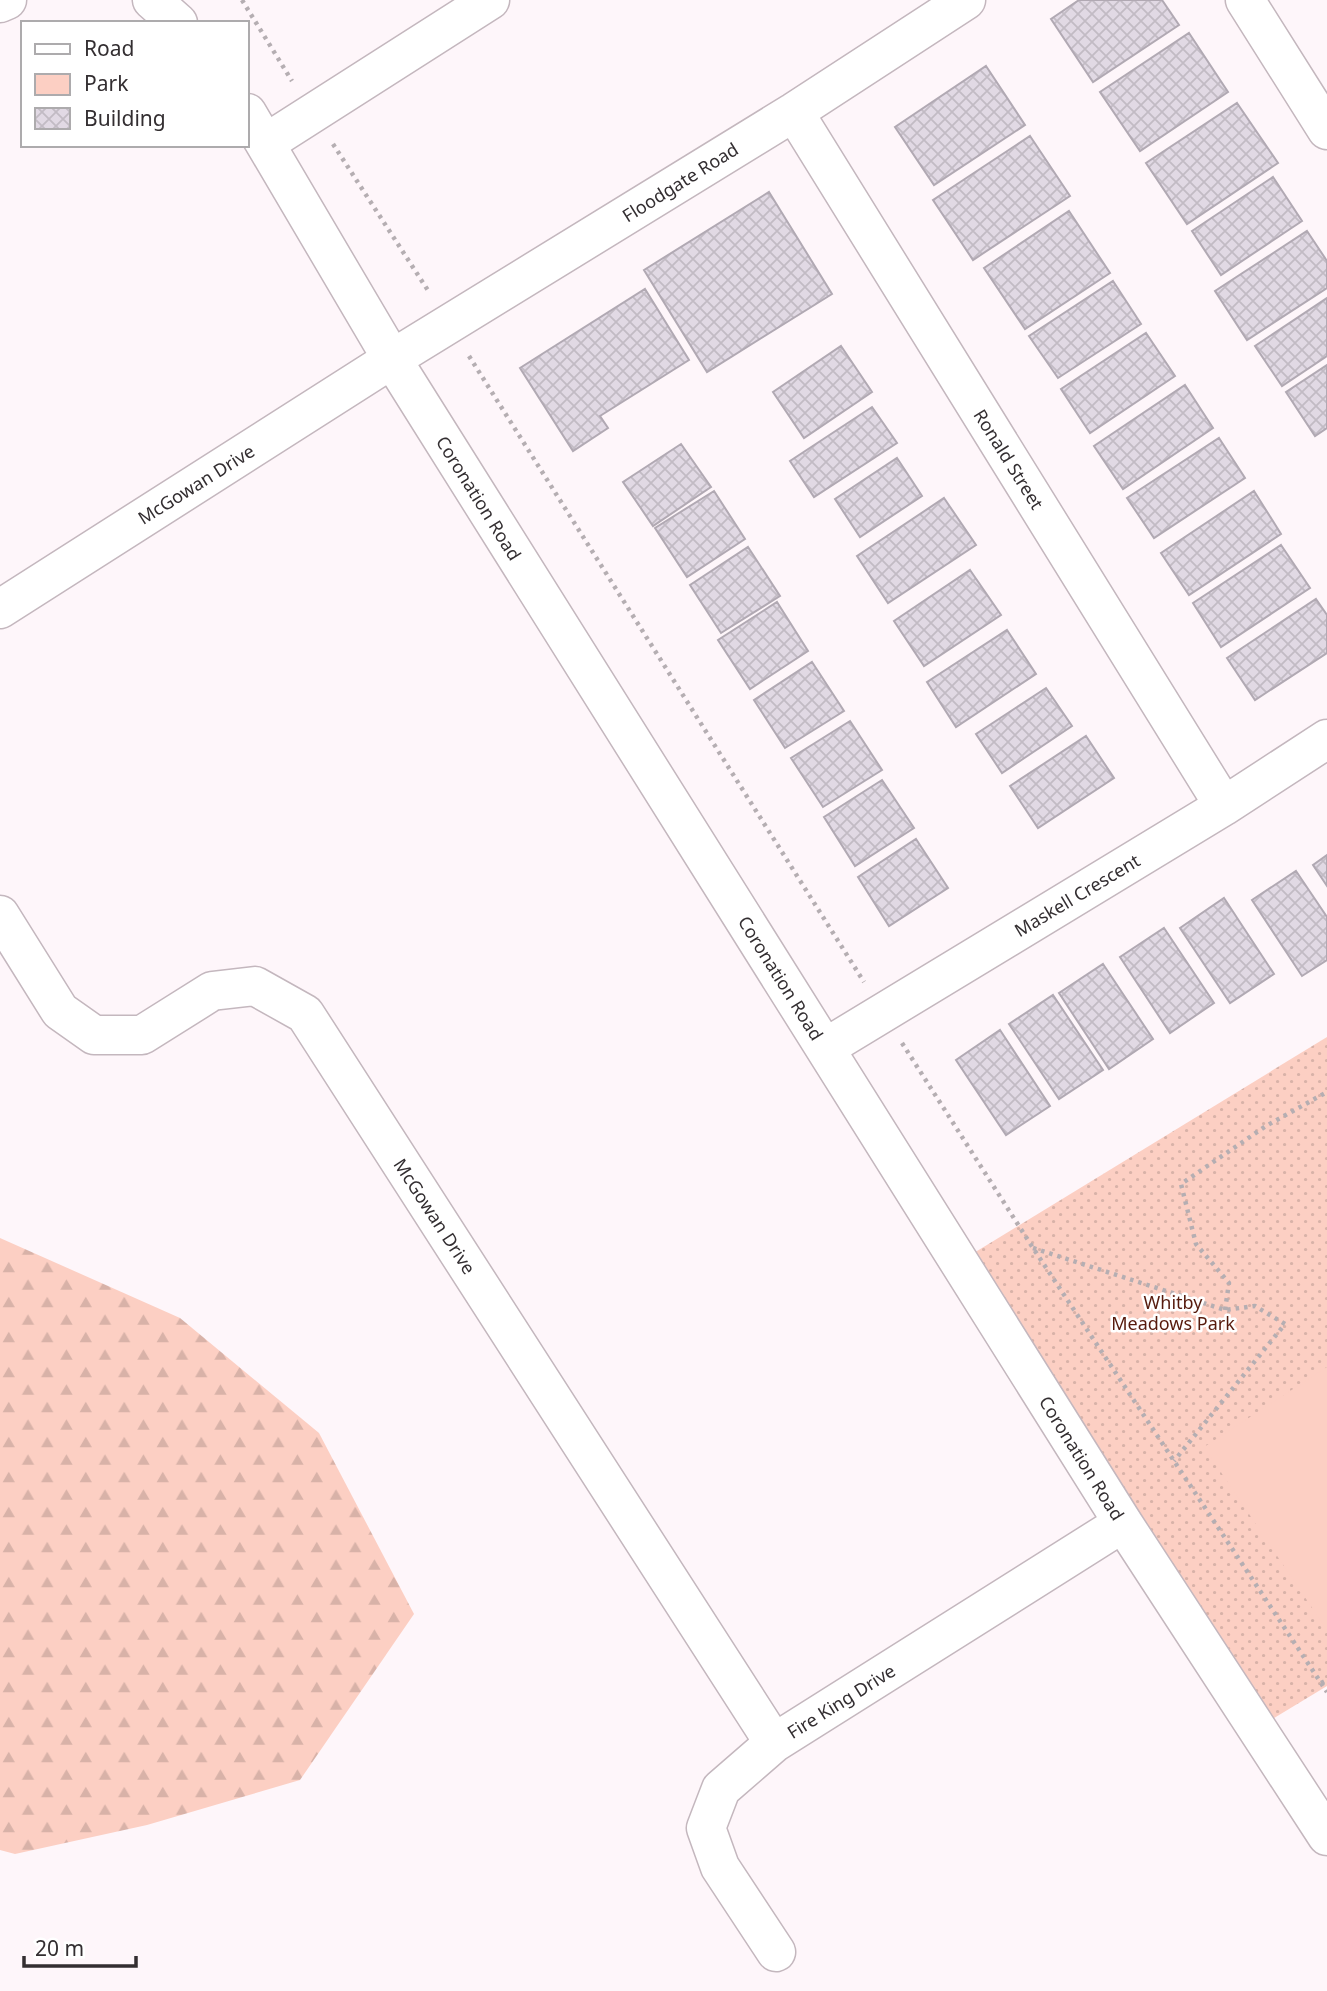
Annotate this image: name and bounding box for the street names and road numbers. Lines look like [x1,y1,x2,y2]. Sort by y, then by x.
street label: Floodgate Road [617,137,743,227]
street label: Ronald Street [969,404,1050,514]
street label: Coronation Road [431,431,527,565]
street label: McGowan Drive [133,439,259,529]
street label: Maskell Crescent [1010,848,1145,942]
street label: Coronation Road [733,911,829,1045]
street label: McGowan Drive [389,1154,481,1278]
street label: Coronation Road [1034,1391,1130,1525]
street label: Fire King Drive [782,1658,900,1744]

